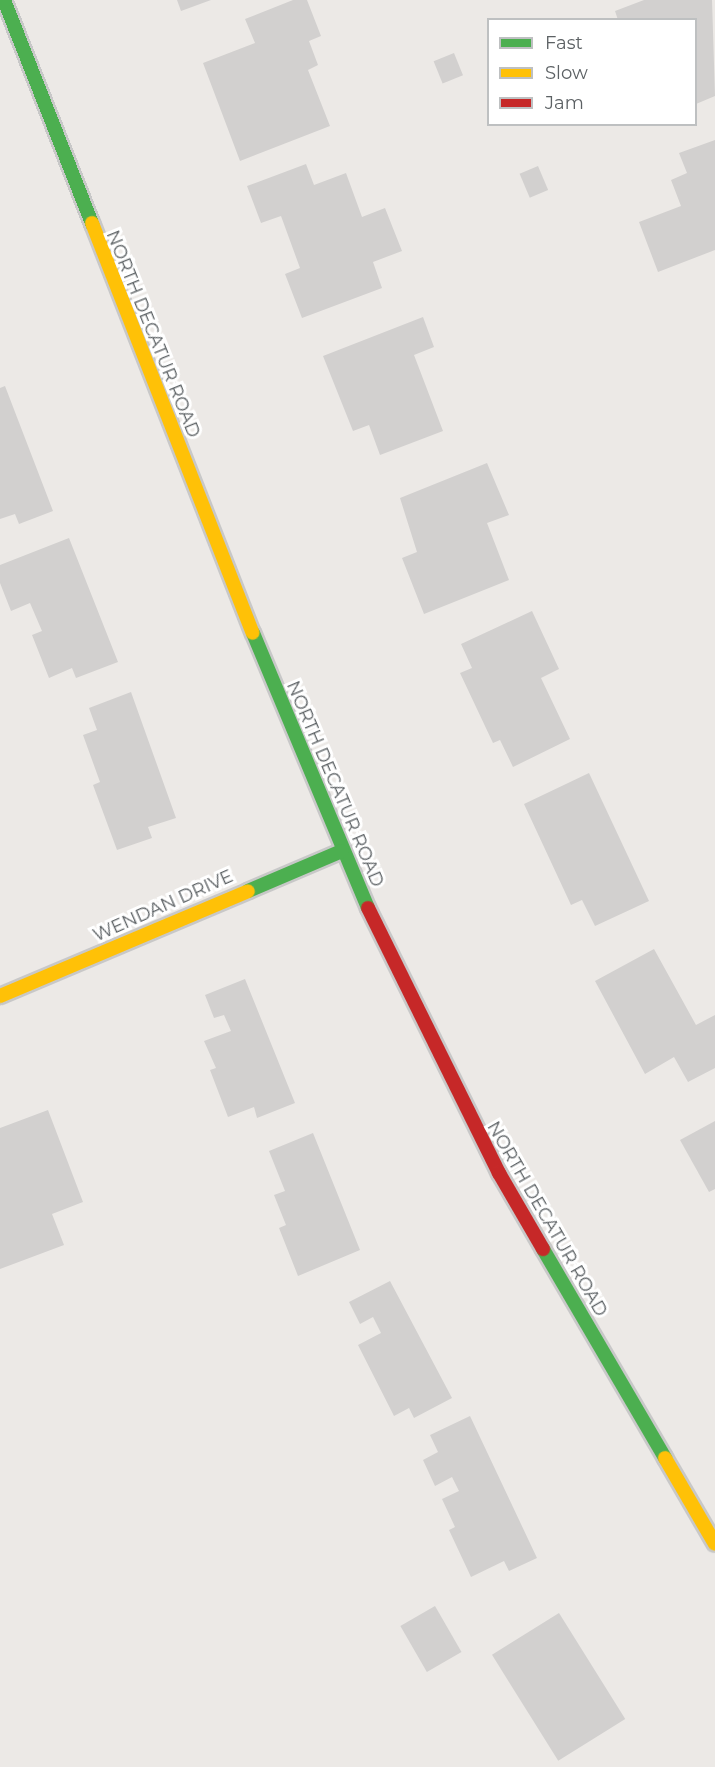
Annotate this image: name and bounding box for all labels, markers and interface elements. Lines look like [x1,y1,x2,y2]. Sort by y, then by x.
legend [487,18,697,126]
text: Fast [545,32,583,54]
text: Slow [545,62,588,84]
text: Jam [545,92,584,114]
street label: NORTH DECATUR ROAD [101,227,205,441]
street label: NORTH DECATUR ROAD [282,678,388,890]
street label: WENDAN DRIVE [90,865,236,947]
street label: NORTH DECATUR ROAD [482,1118,612,1320]

